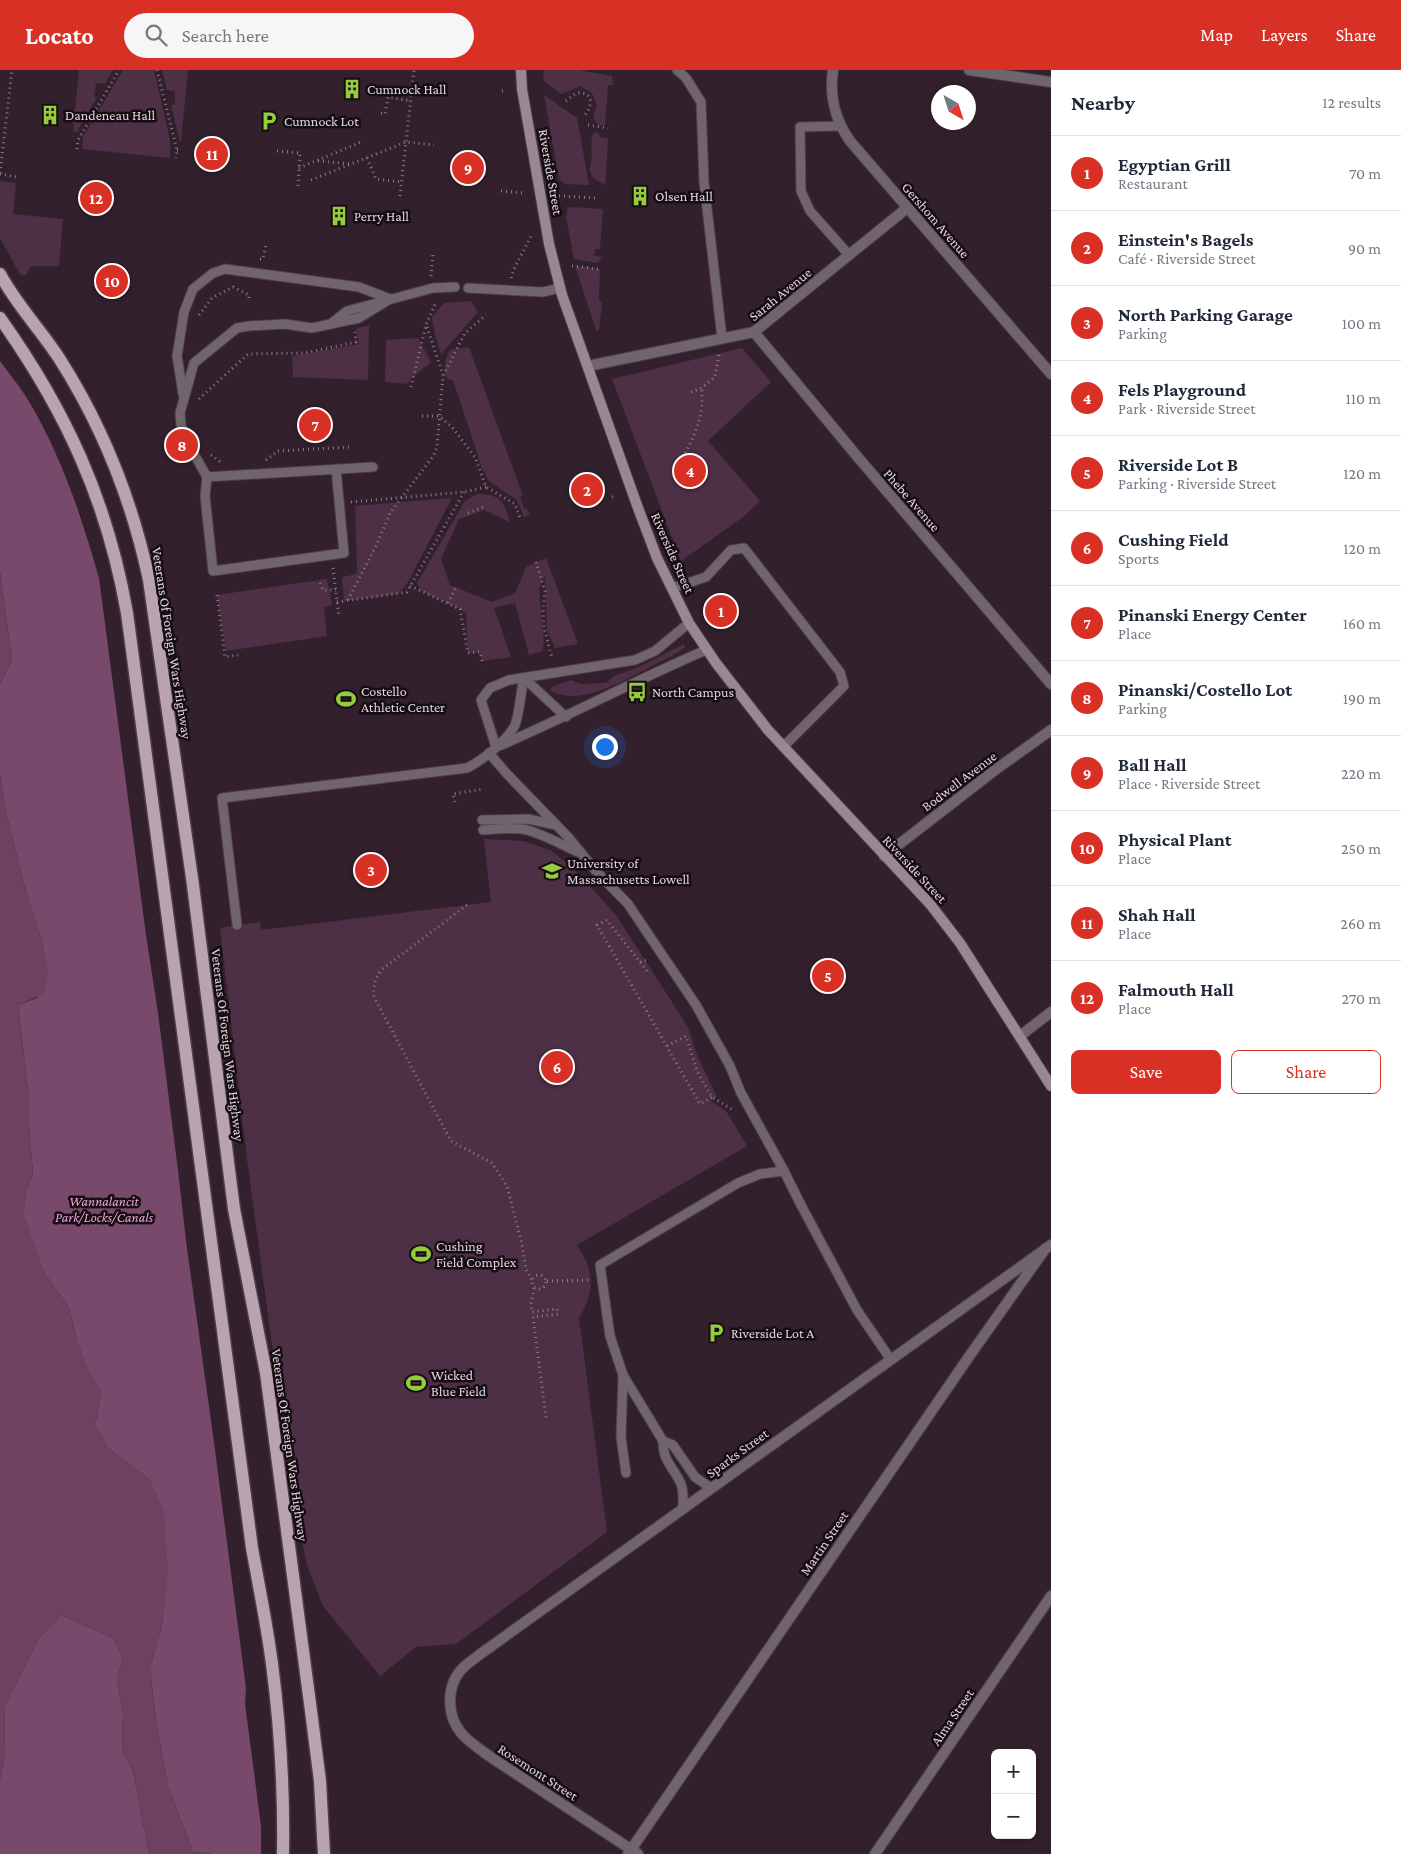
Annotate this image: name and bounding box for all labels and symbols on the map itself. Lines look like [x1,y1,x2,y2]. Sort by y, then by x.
building icon: Cumnock Hall [341,78,363,100]
place label: Cumnock Hall [367,81,447,97]
north arrow [931,85,976,130]
building icon: Dandeneau Hall [39,104,61,126]
place label: Dandeneau Hall [65,107,155,123]
parking icon: Cumnock Lot [258,110,280,132]
place label: Cumnock Lot [284,113,359,129]
street label: Riverside Street [536,128,566,217]
pin: 11 [196,135,228,173]
pin: 9 [452,149,484,187]
pin: 12 [80,179,112,217]
street label: Gershom Avenue [899,179,973,261]
building icon: Olsen Hall [629,185,651,207]
place label: Olsen Hall [655,188,713,204]
building icon: Perry Hall [328,205,350,227]
place label: Perry Hall [354,208,409,224]
pin: 10 [96,262,128,300]
street label: Sarah Avenue [746,264,814,324]
pin: 7 [299,406,331,444]
pin: 8 [166,426,198,464]
pin: 4 [674,452,706,490]
street label: Phebe Avenue [880,465,944,535]
pin: 2 [571,471,603,509]
street label: Riverside Street [648,510,698,596]
street label: Veterans Of Foreign Wars Highway [149,546,195,741]
pin: 1 [705,592,737,630]
bus stop icon: North Campus [626,681,648,703]
place label: Costello Athletic Center [361,683,445,715]
place label: North Campus [652,684,734,700]
sports icon: Costello Athletic Center [335,688,357,710]
your location [592,734,618,760]
street label: Bodwell Avenue [918,748,1000,814]
street label: Riverside Street [880,832,951,906]
pin: 3 [355,851,387,889]
place label: University of Massachusetts Lowell [567,855,690,887]
school or university icon: University of Massachusetts Lowell [541,860,563,882]
street label: Veterans Of Foreign Wars Highway [208,948,248,1143]
pin: 5 [812,957,844,995]
pin: 6 [541,1048,573,1086]
park label: Wannalancit Park/Locks/Canals [55,1193,154,1225]
place label: Cushing Field Complex [436,1238,517,1270]
sports icon: Cushing Field Complex [410,1243,432,1265]
parking icon: Riverside Lot A [705,1322,727,1344]
place label: Riverside Lot A [731,1325,814,1341]
street label: Veterans Of Foreign Wars Highway [269,1348,312,1543]
place label: Wicked Blue Field [431,1367,487,1399]
sports icon: Wicked Blue Field [405,1372,427,1394]
street label: Sparks Street [703,1425,771,1481]
street label: Martin Street [797,1507,852,1578]
street label: Alma Street [927,1685,977,1748]
street label: Rosemont Street [495,1740,581,1804]

